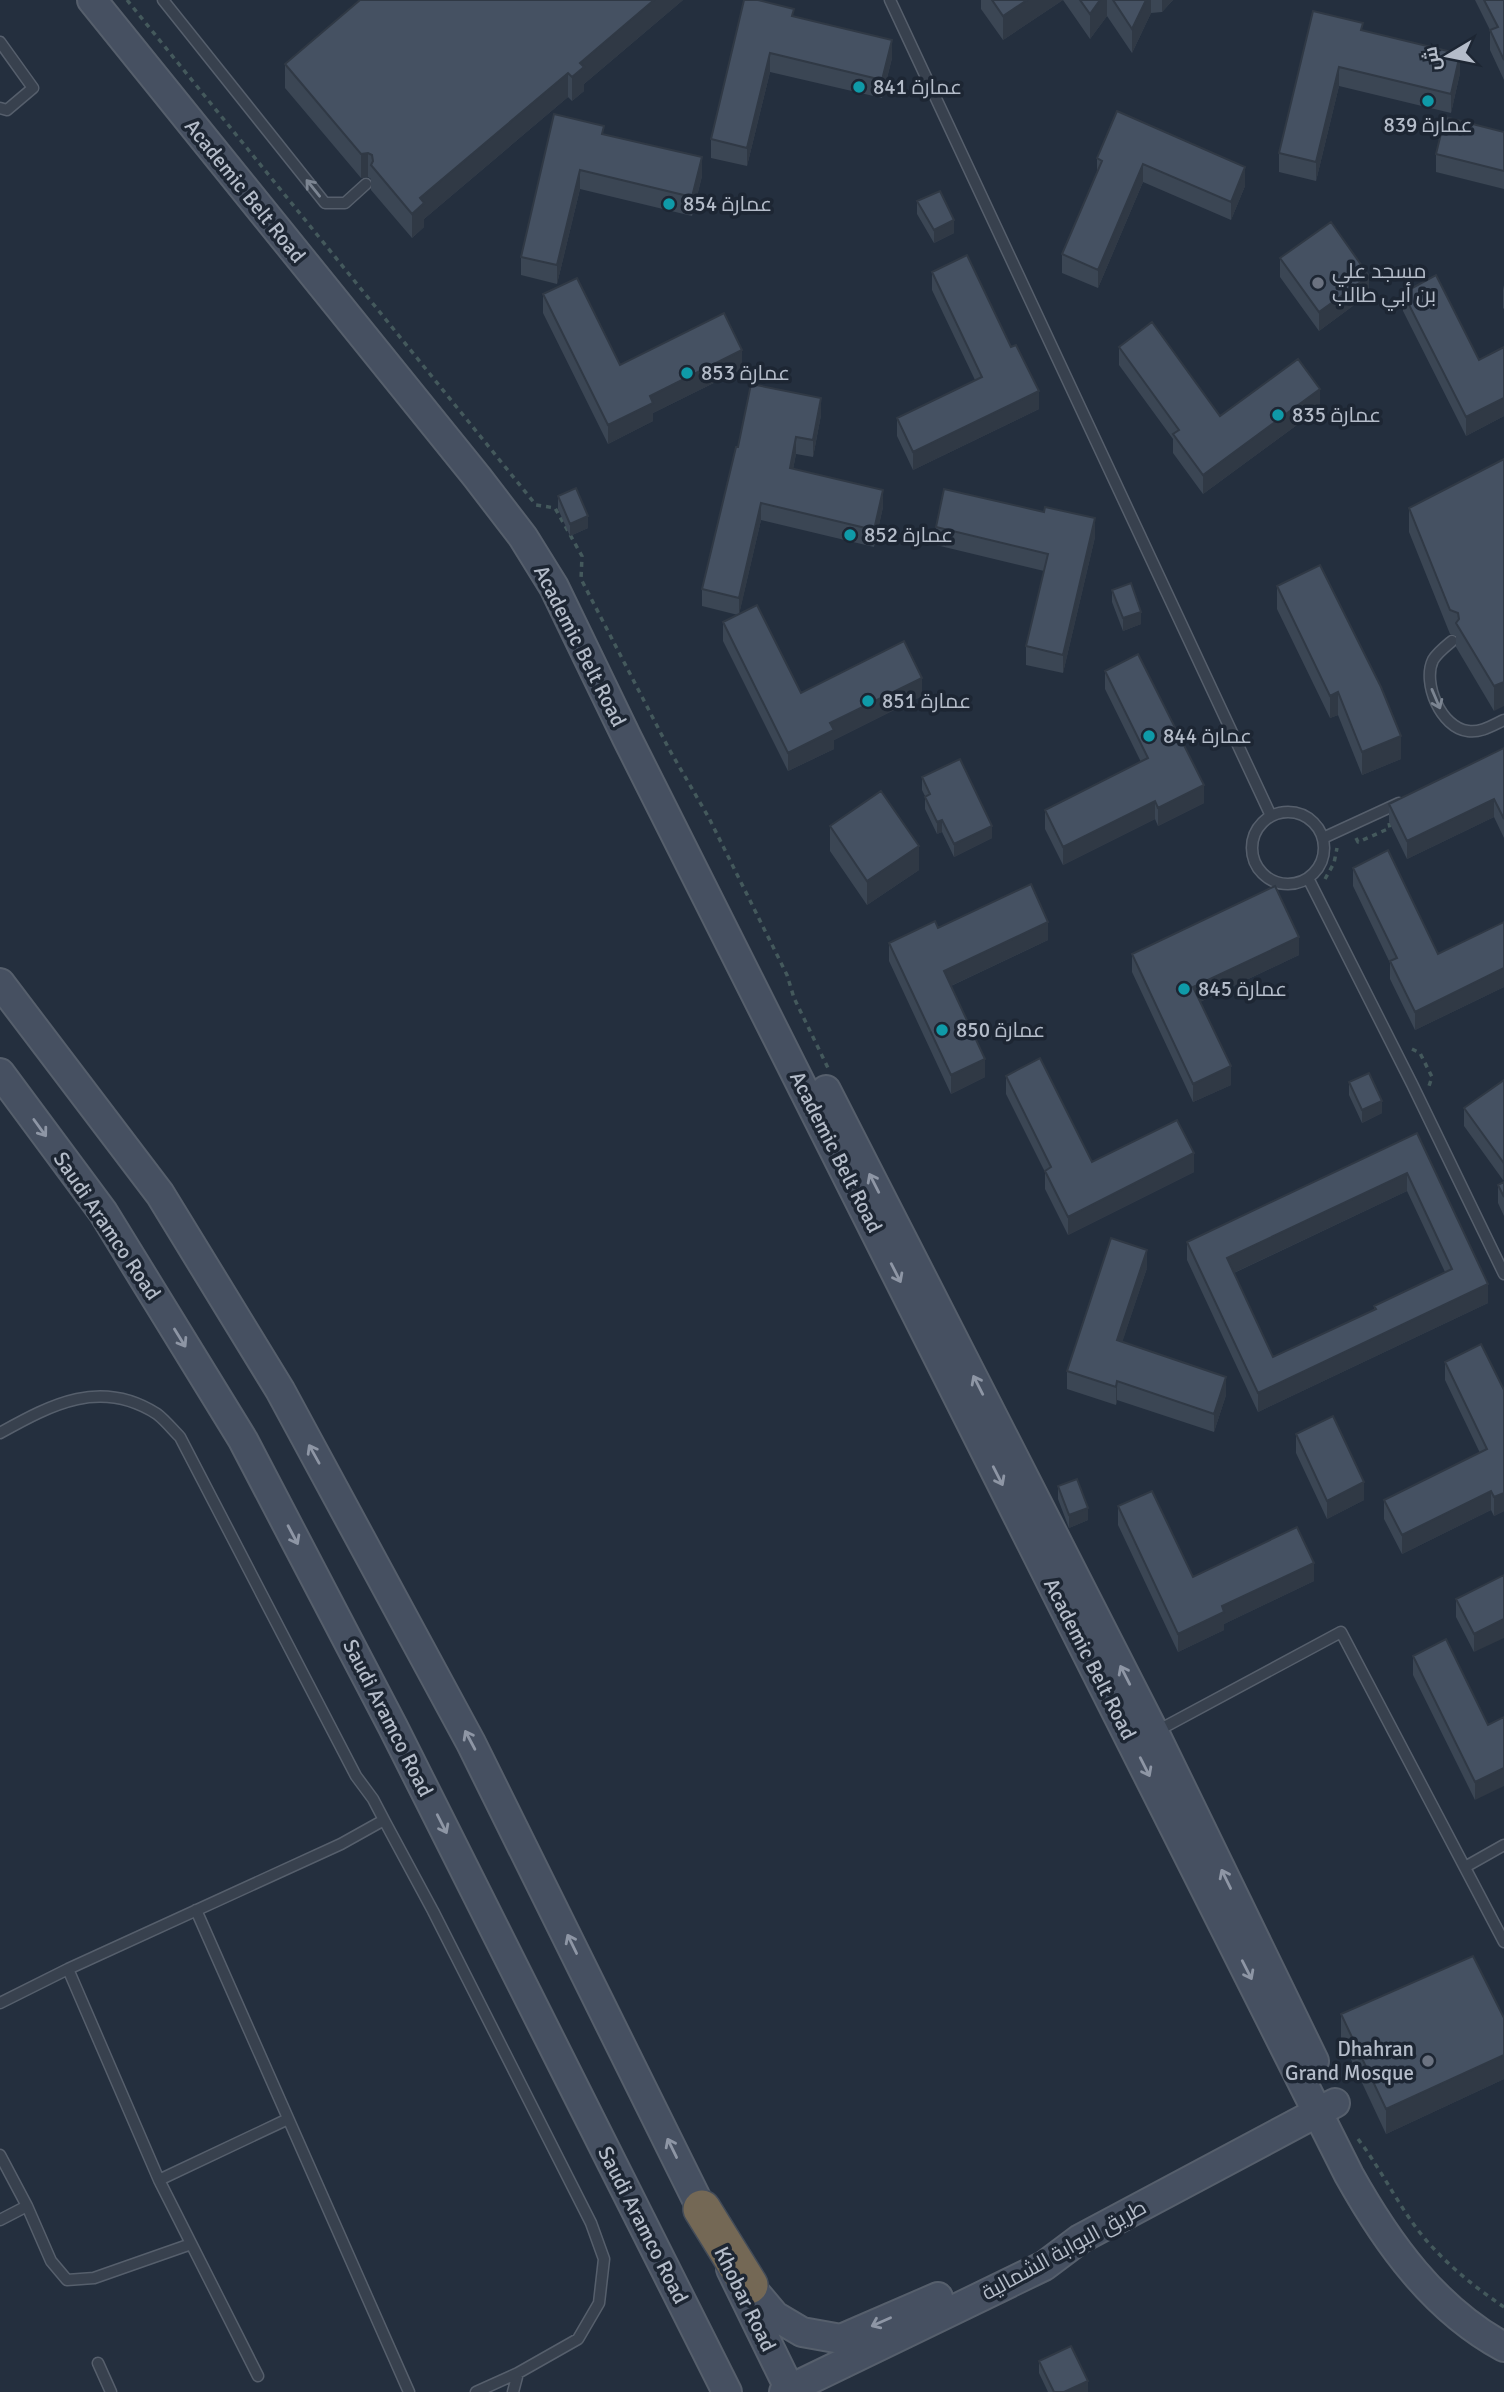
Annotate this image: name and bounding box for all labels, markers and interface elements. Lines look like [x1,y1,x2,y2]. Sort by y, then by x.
north arrow [1413,21,1483,91]
text: ش [1418,45,1446,73]
place label: عمارة 841 [873,74,962,100]
marker: عمارة 841 [851,79,867,95]
marker: عمارة 839 [1420,93,1436,109]
place label: عمارة 839 [1383,112,1473,138]
street label: Academic Belt Road [179,114,311,268]
one-way arrow [305,179,320,197]
place label: عمارة 854 [683,191,772,217]
marker: عمارة 854 [661,196,677,212]
place label: مسجد علي بن أبي طالب [1332,258,1436,311]
marker: مسجد علي بن أبي طالب [1310,275,1326,291]
place label: عمارة 853 [701,360,790,386]
marker: عمارة 853 [679,365,695,381]
place label: عمارة 835 [1292,402,1381,428]
marker: عمارة 835 [1270,407,1286,423]
place label: عمارة 852 [864,522,953,548]
marker: عمارة 852 [842,527,858,543]
street label: Academic Belt Road [528,561,632,731]
place label: عمارة 851 [882,688,971,714]
one-way arrow [1430,688,1443,709]
marker: عمارة 851 [860,693,876,709]
place label: عمارة 844 [1163,723,1252,749]
marker: عمارة 844 [1141,728,1157,744]
place label: عمارة 845 [1198,976,1287,1002]
marker: عمارة 845 [1176,981,1192,997]
place label: عمارة 850 [956,1017,1045,1043]
marker: عمارة 850 [934,1022,950,1038]
street label: Academic Belt Road [784,1067,888,1237]
one-way arrow [33,1118,48,1137]
street label: Saudi Aramco Road [48,1147,166,1305]
one-way arrow [866,1173,880,1194]
one-way arrow [890,1262,904,1283]
one-way arrow [173,1327,187,1347]
one-way arrow [971,1375,984,1396]
one-way arrow [307,1444,320,1465]
one-way arrow [992,1465,1006,1486]
one-way arrow [286,1524,300,1545]
street label: Academic Belt Road [1038,1574,1142,1744]
street label: Saudi Aramco Road [337,1635,439,1801]
one-way arrow [1118,1665,1132,1686]
one-way arrow [463,1730,476,1751]
one-way arrow [1138,1756,1152,1777]
one-way arrow [436,1813,450,1834]
one-way arrow [1218,1869,1232,1890]
one-way arrow [564,1934,578,1955]
one-way arrow [1240,1959,1254,1980]
place label: Dhahran Grand Mosque [1285,2036,1414,2086]
marker: Dhahran Grand Mosque [1420,2053,1436,2069]
one-way arrow [664,2138,678,2159]
street label: Saudi Aramco Road [592,2142,694,2308]
street label: طريق البوابة الشمالية [977,2194,1151,2306]
street label: Khobar Road [708,2242,782,2356]
one-way arrow [871,2316,892,2329]

